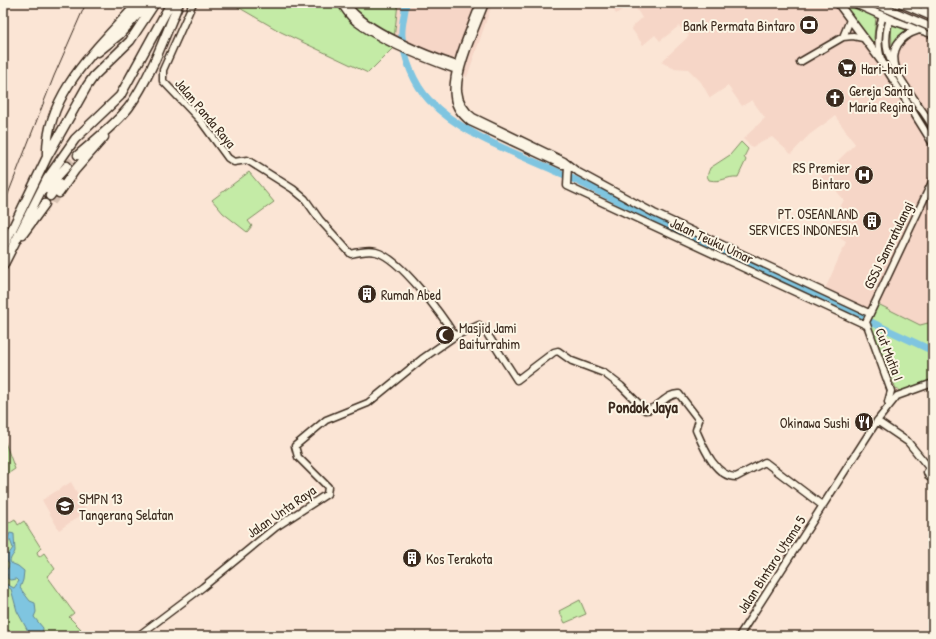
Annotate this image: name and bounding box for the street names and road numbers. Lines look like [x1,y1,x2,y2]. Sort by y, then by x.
street label: Jalan Panda Raya [171,74,241,153]
street label: GSSJ Samratulangi [859,198,918,293]
street label: Jalan Teuku Umar [667,212,757,268]
street label: Cut Mutia I [871,325,909,383]
street label: Jalan Unta Raya [243,480,320,543]
street label: Jalan Bintaro Utama 5 [732,512,810,616]

